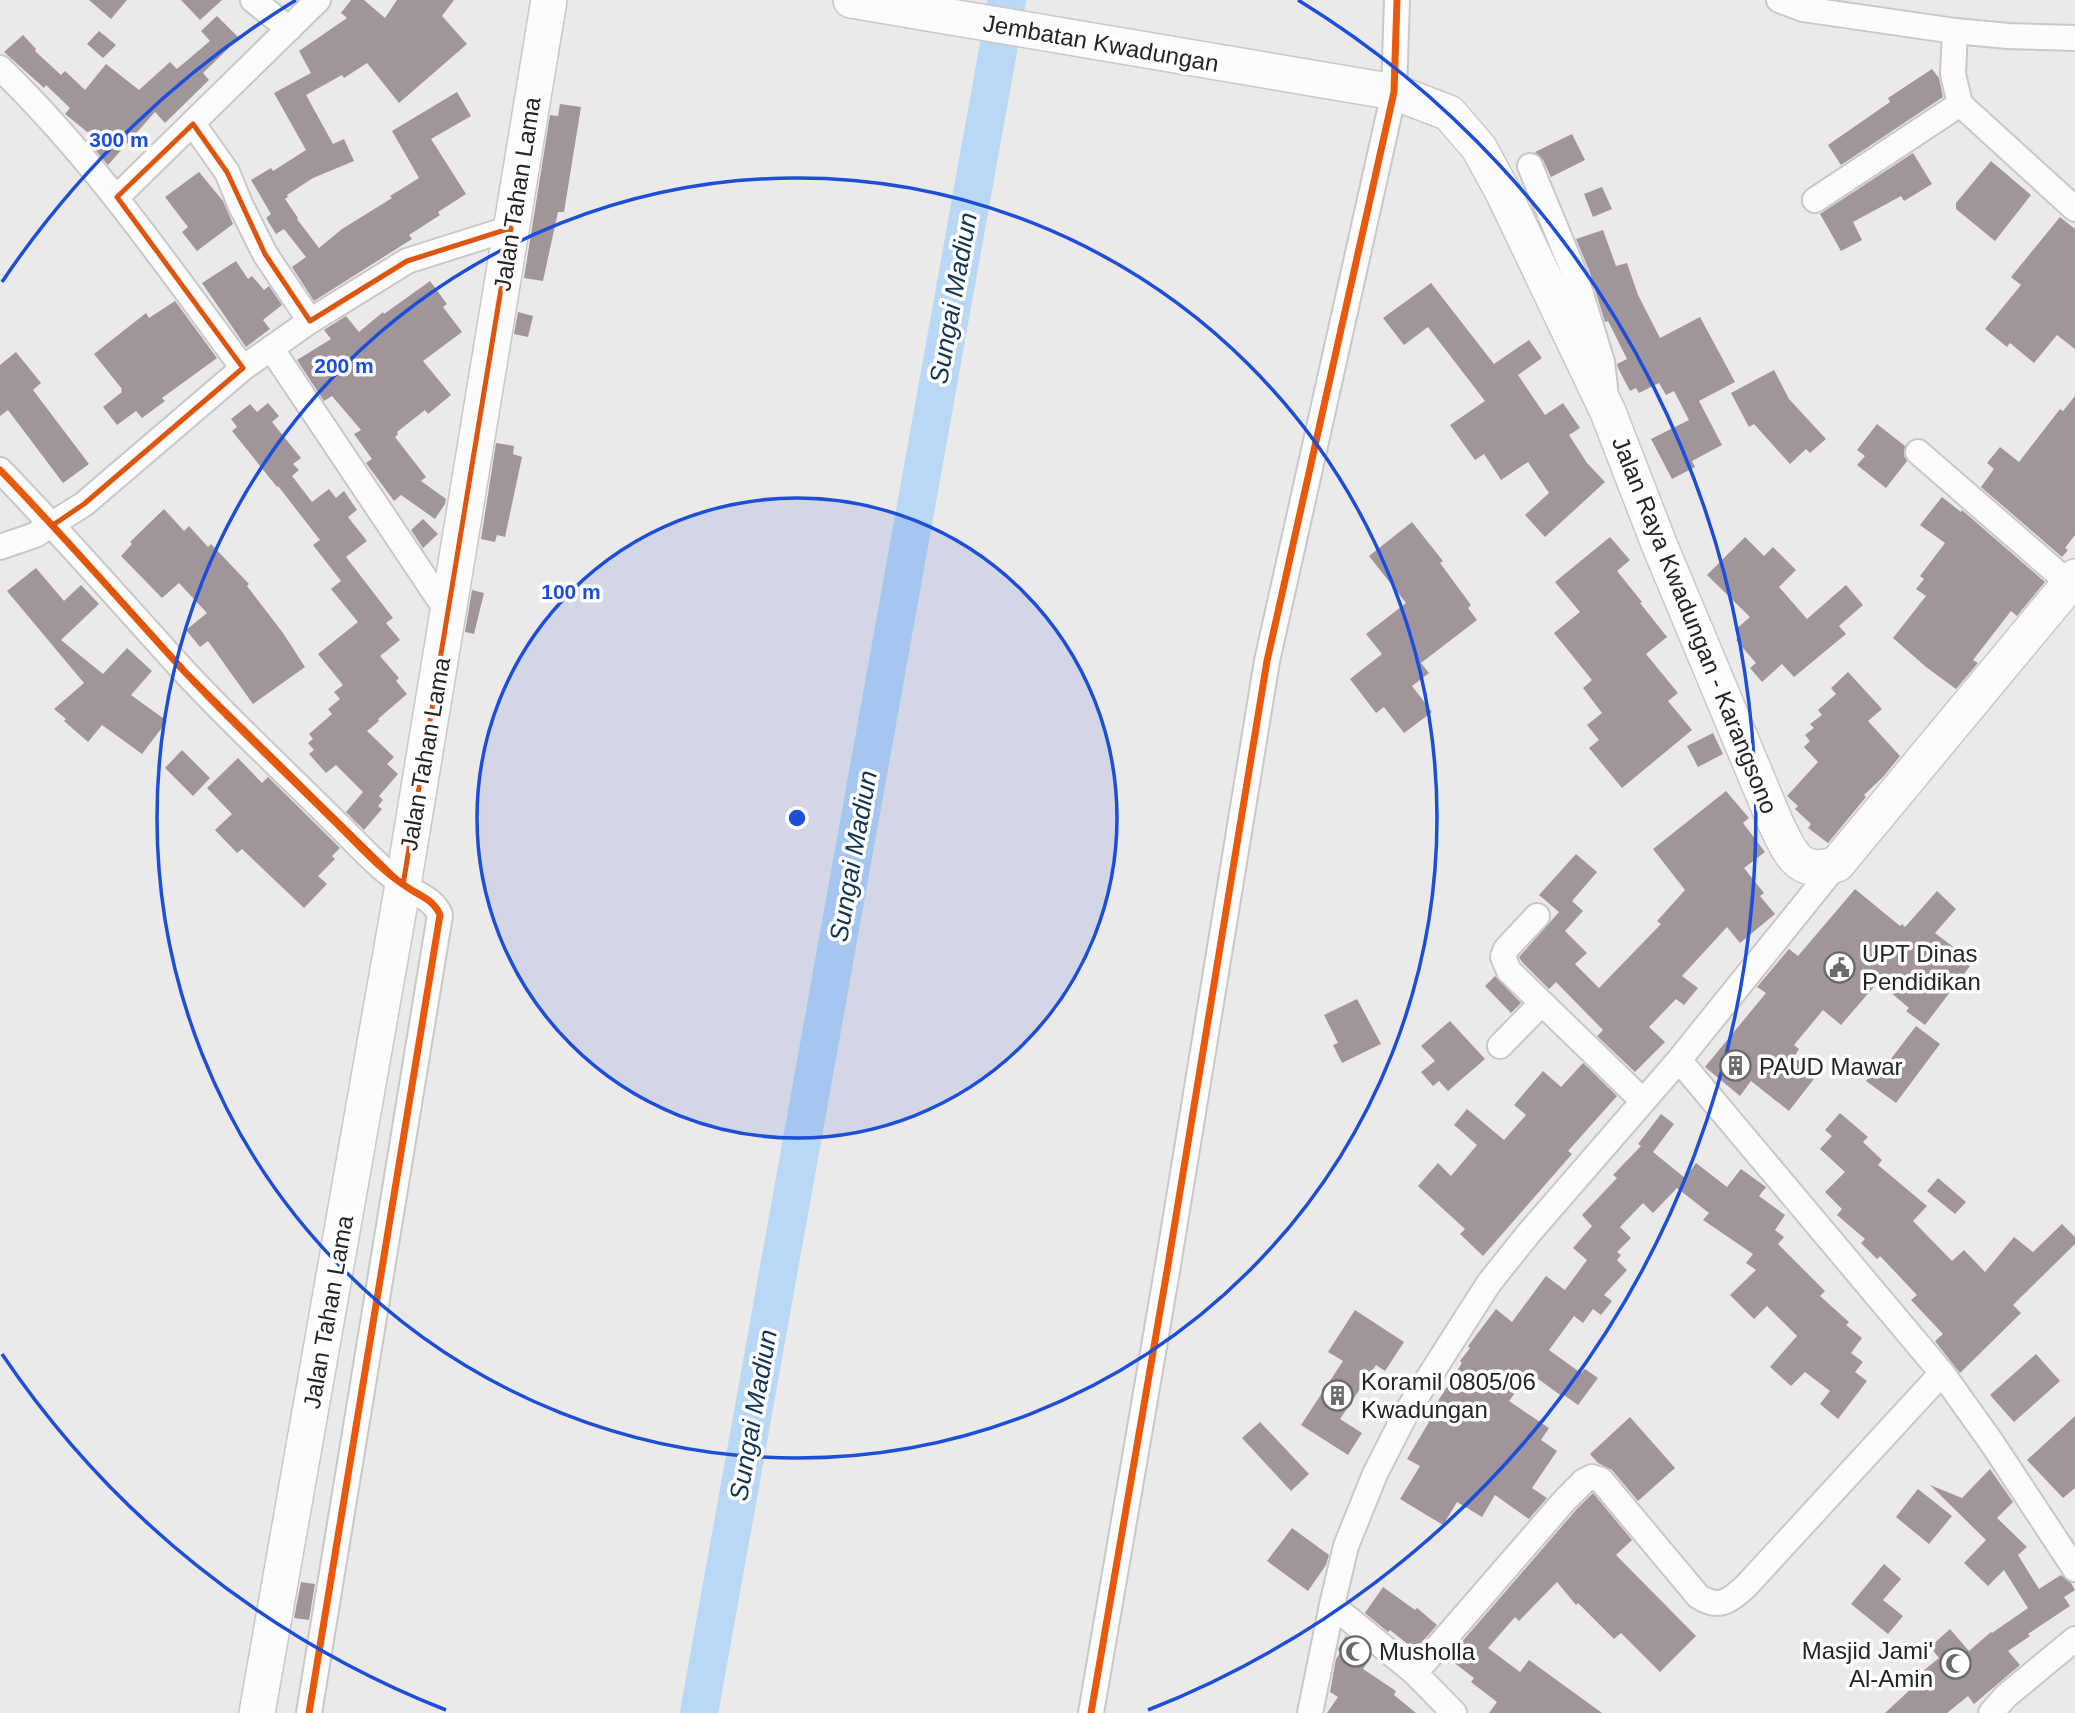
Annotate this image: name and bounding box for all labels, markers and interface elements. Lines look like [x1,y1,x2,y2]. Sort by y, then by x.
street label: Jembatan Kwadungan [981,9,1221,77]
street label: Jalan Tahan Lama [488,95,546,293]
text: 300 m [89,128,149,151]
water label: Sungai Madiun [923,210,983,386]
text: 200 m [314,354,374,377]
street label: Jalan Raya Kwadungan - Karangsono [1607,433,1783,817]
text: 100 m [541,580,601,603]
street label: Jalan Tahan Lama [395,655,455,853]
water label: Sungai Madiun [823,768,883,944]
centre of rings [785,806,809,830]
place label: UPT Dinas Pendidikan [1862,940,1981,995]
public building icon: UPT Dinas Pendidikan [1822,950,1856,984]
building icon: PAUD Mawar [1719,1049,1753,1083]
place label: PAUD Mawar [1759,1053,1903,1080]
street label: Jalan Tahan Lama [298,1213,358,1411]
water label: Sungai Madiun [723,1327,783,1503]
place label: Koramil 0805/06 Kwadungan [1361,1368,1536,1423]
building icon: Koramil 0805/06 Kwadungan [1321,1378,1355,1412]
mosque icon: Musholla [1339,1634,1373,1668]
place label: Masjid Jami' Al-Amin [1802,1637,1933,1692]
place label: Musholla [1379,1638,1476,1665]
mosque icon: Masjid Jami' Al-Amin [1939,1647,1973,1681]

